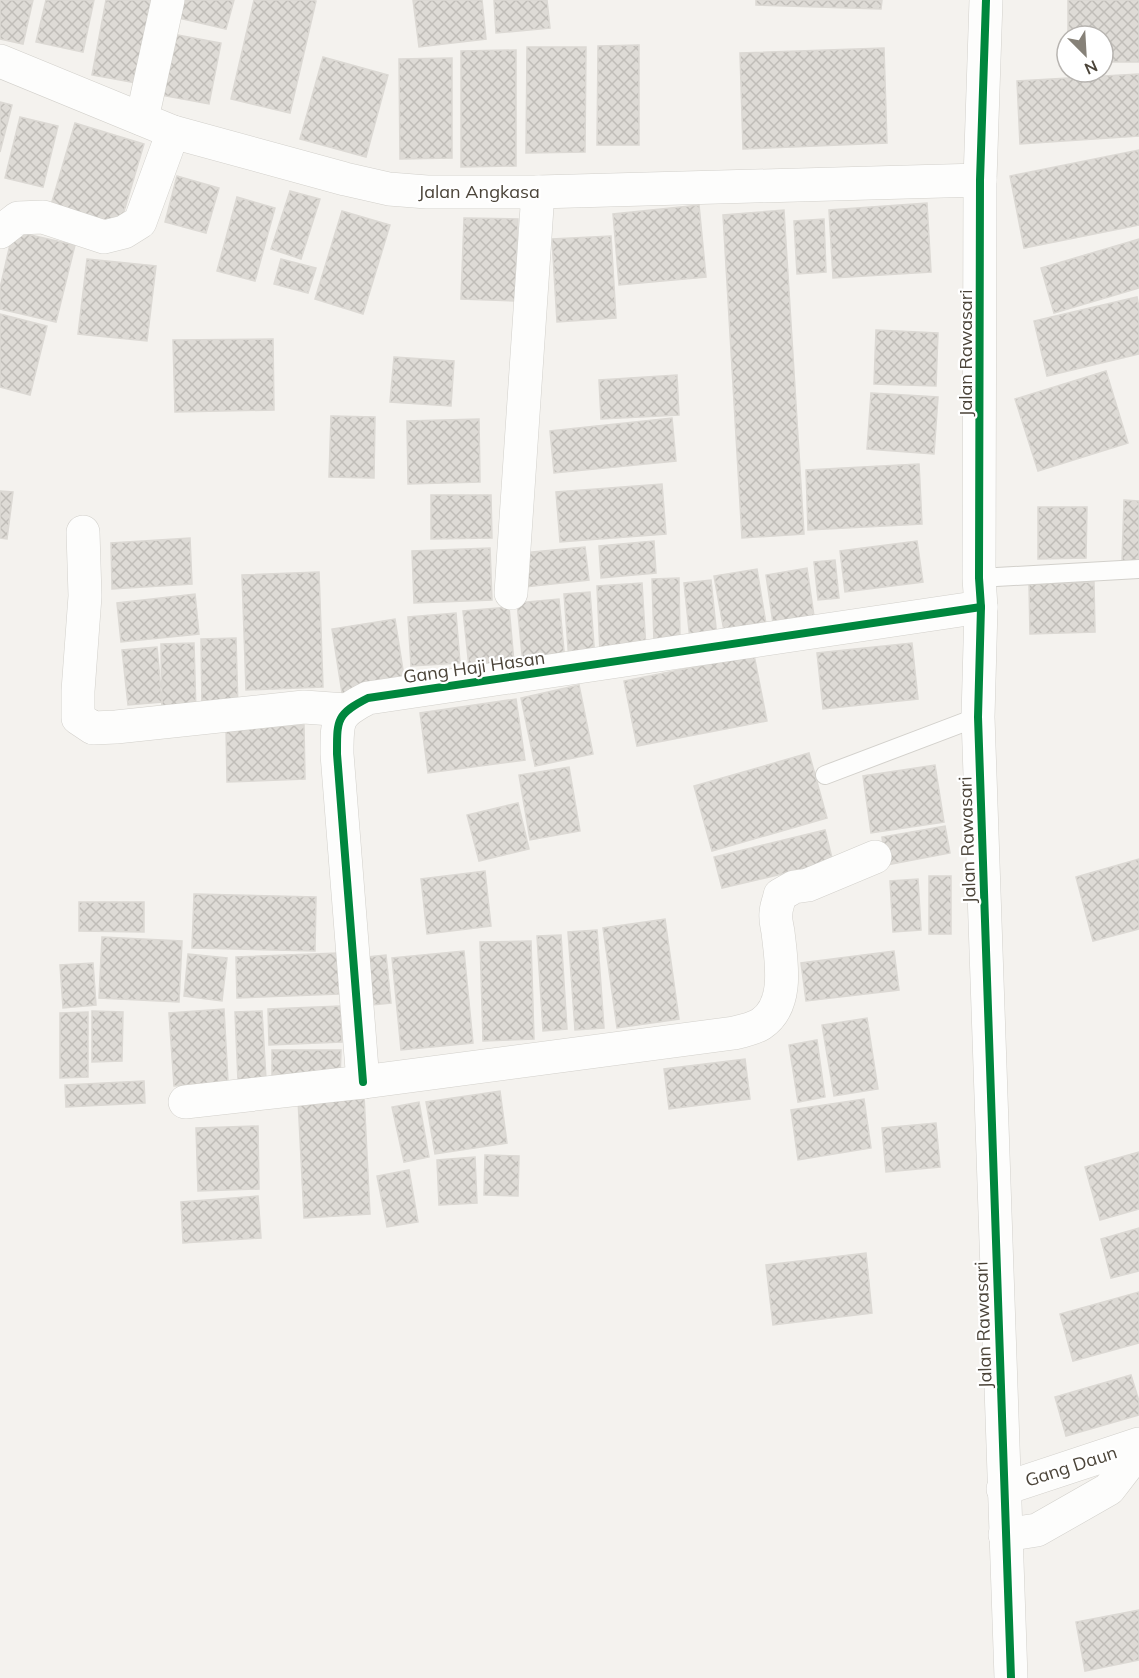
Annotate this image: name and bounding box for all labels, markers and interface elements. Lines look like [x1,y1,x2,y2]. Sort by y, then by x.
north arrow [1055,24,1115,84]
text: N [1082,56,1101,79]
street label: Jalan Angkasa [418,180,540,203]
street label: Jalan Rawasari [954,290,977,417]
street label: Gang Haji Hasan [402,646,546,688]
street label: Jalan Rawasari [953,776,981,904]
street label: Jalan Rawasari [969,1261,997,1389]
street label: Gang Daun [1022,1440,1120,1492]

